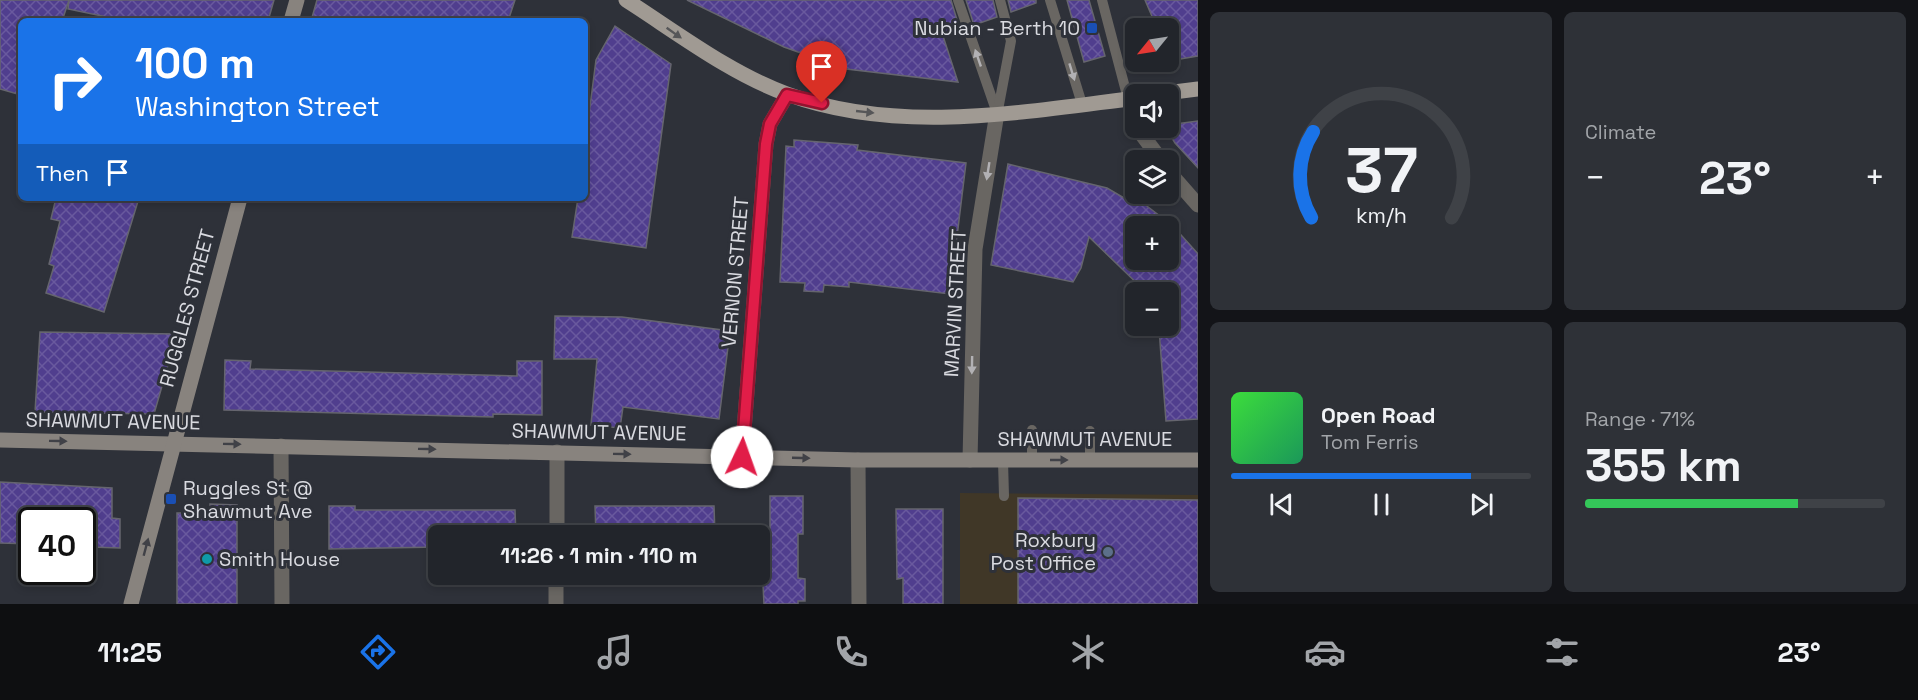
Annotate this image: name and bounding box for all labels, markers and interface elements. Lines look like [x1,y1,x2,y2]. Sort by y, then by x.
place label: Nubian - Berth 10 [914,15,1080,41]
north arrow [1125,18,1179,72]
map controls [1125,18,1179,336]
marker: Nubian - Berth 10 [1085,21,1099,35]
one-way arrow [665,27,681,39]
text: 100 m [135,37,255,90]
pin [796,41,847,103]
icon: right [36,42,114,120]
one-way arrow [973,49,983,67]
icon: arrive [805,50,838,83]
one-way arrow [1068,63,1077,81]
button: sound [1125,84,1179,138]
text: Washington Street [135,89,380,124]
one-way arrow [855,108,874,117]
text: Climate [1585,119,1656,145]
text: 37 [1345,131,1417,210]
button: layers [1125,150,1179,204]
text: 23° [1699,150,1771,207]
icon: arrive [101,156,134,189]
text: − [1585,157,1605,199]
text: + [1865,157,1885,199]
text: Then [36,159,89,187]
one-way arrow [983,162,992,181]
street label: VERNON STREET [715,195,755,349]
text: km/h [1355,202,1407,229]
button: + [1125,216,1179,270]
street label: RUGGLES STREET [153,226,221,390]
street label: MARVIN STREET [938,228,972,378]
button: − [1125,282,1179,336]
one-way arrow [967,356,977,375]
text: Open Road [1321,401,1436,429]
street label: SHAWMUT AVENUE [25,406,201,436]
text: Range · 71% [1585,406,1695,432]
street label: SHAWMUT AVENUE [511,417,687,447]
position arrow [710,425,774,489]
street label: SHAWMUT AVENUE [998,426,1172,452]
text: Tom Ferris [1321,429,1419,455]
one-way arrow [49,436,68,446]
text: 355 km [1585,437,1742,494]
one-way arrow [223,440,242,449]
one-way arrow [418,444,437,454]
one-way arrow [613,449,632,459]
one-way arrow [791,454,810,463]
one-way arrow [1049,455,1068,465]
place label: Ruggles St @ Shawmut Ave [183,475,313,524]
icon: previous [1265,488,1298,521]
icon: pause [1365,488,1398,521]
icon: next [1465,488,1498,521]
marker: Ruggles St @ Shawmut Ave [164,492,178,506]
speed limit sign: 40 [18,507,96,585]
place label: Roxbury Post Office [990,527,1096,576]
one-way arrow [141,538,151,557]
text: 11:26 · 1 min · 110 m [500,541,698,569]
marker: Roxbury Post Office [1101,545,1115,559]
place label: Smith House [219,546,340,572]
marker: Smith House [200,552,214,566]
icon: directions [357,631,399,673]
icon: music [594,631,636,673]
icon: phone [830,631,872,673]
icon: climate [1067,631,1109,673]
icon: car [1304,631,1346,673]
icon: filters [1541,631,1583,673]
text: 11:25 [97,635,162,670]
text: 23° [1777,635,1821,670]

